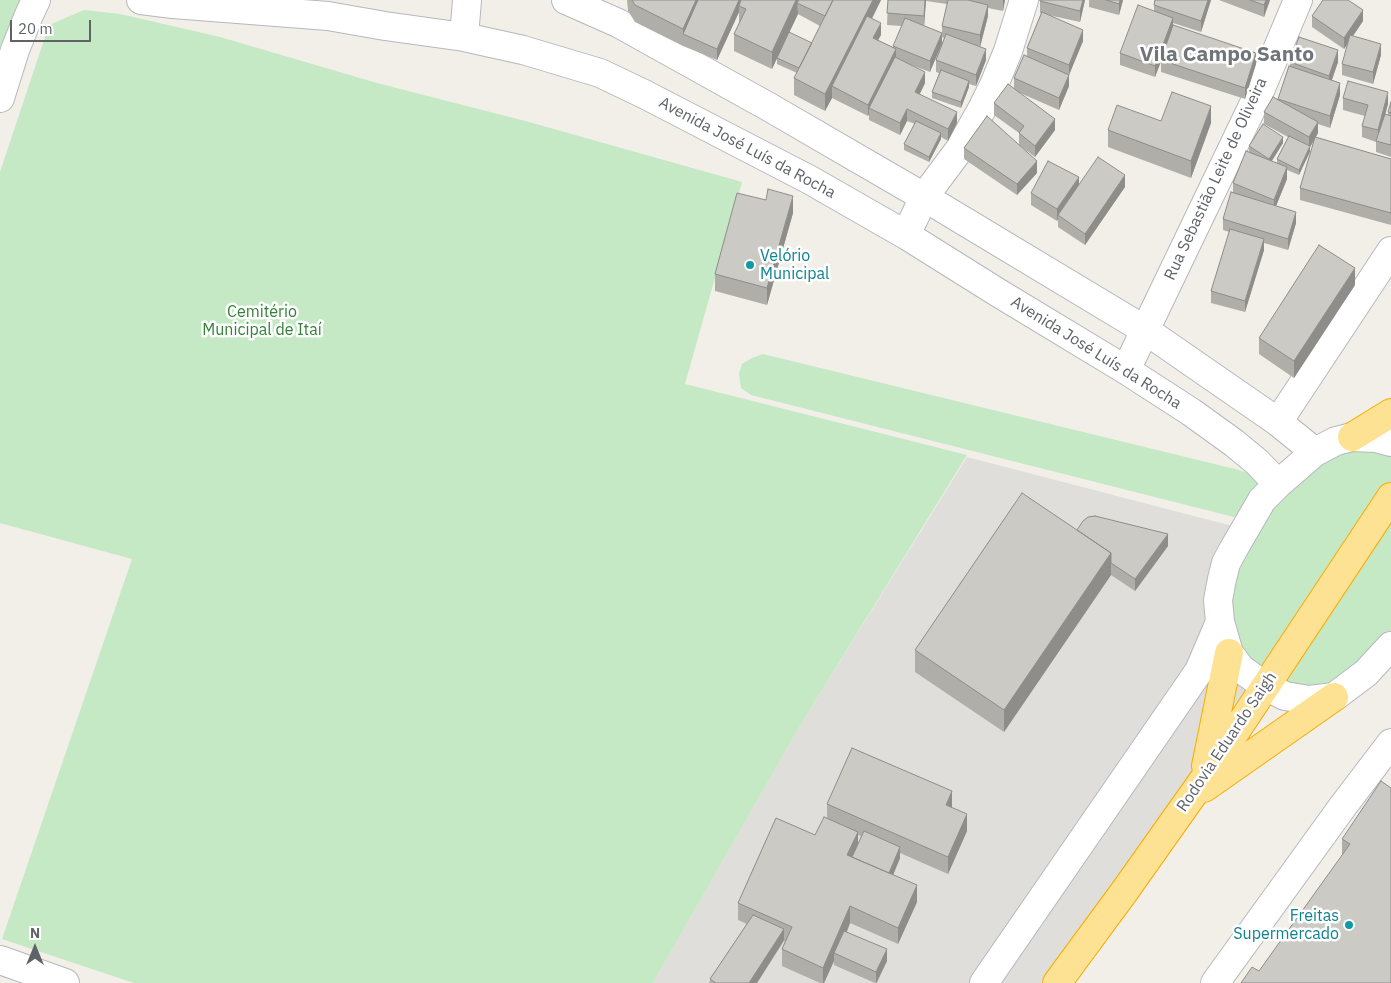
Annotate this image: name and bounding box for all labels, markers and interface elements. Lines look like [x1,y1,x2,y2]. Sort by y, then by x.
scale bar [12,10,94,42]
text: 20 m [18,19,53,38]
district label: Vila Campo Santo [1140,42,1314,68]
street label: Rua Sebastião Leite de Oliveira [1161,75,1271,283]
street label: Avenida José Luís da Rocha [655,93,839,203]
place label: Velório Municipal [760,246,829,284]
marker: Velório Municipal [744,259,756,271]
street label: Avenida José Luís da Rocha [1007,293,1185,413]
park label: Cemitério Municipal de Itaí [202,302,322,340]
street label: Rodovia Eduardo Saigh [1173,668,1281,816]
place label: Freitas Supermercado [1233,906,1339,944]
marker: Freitas Supermercado [1343,919,1355,931]
north arrow [10,923,60,973]
text: N [30,924,40,942]

